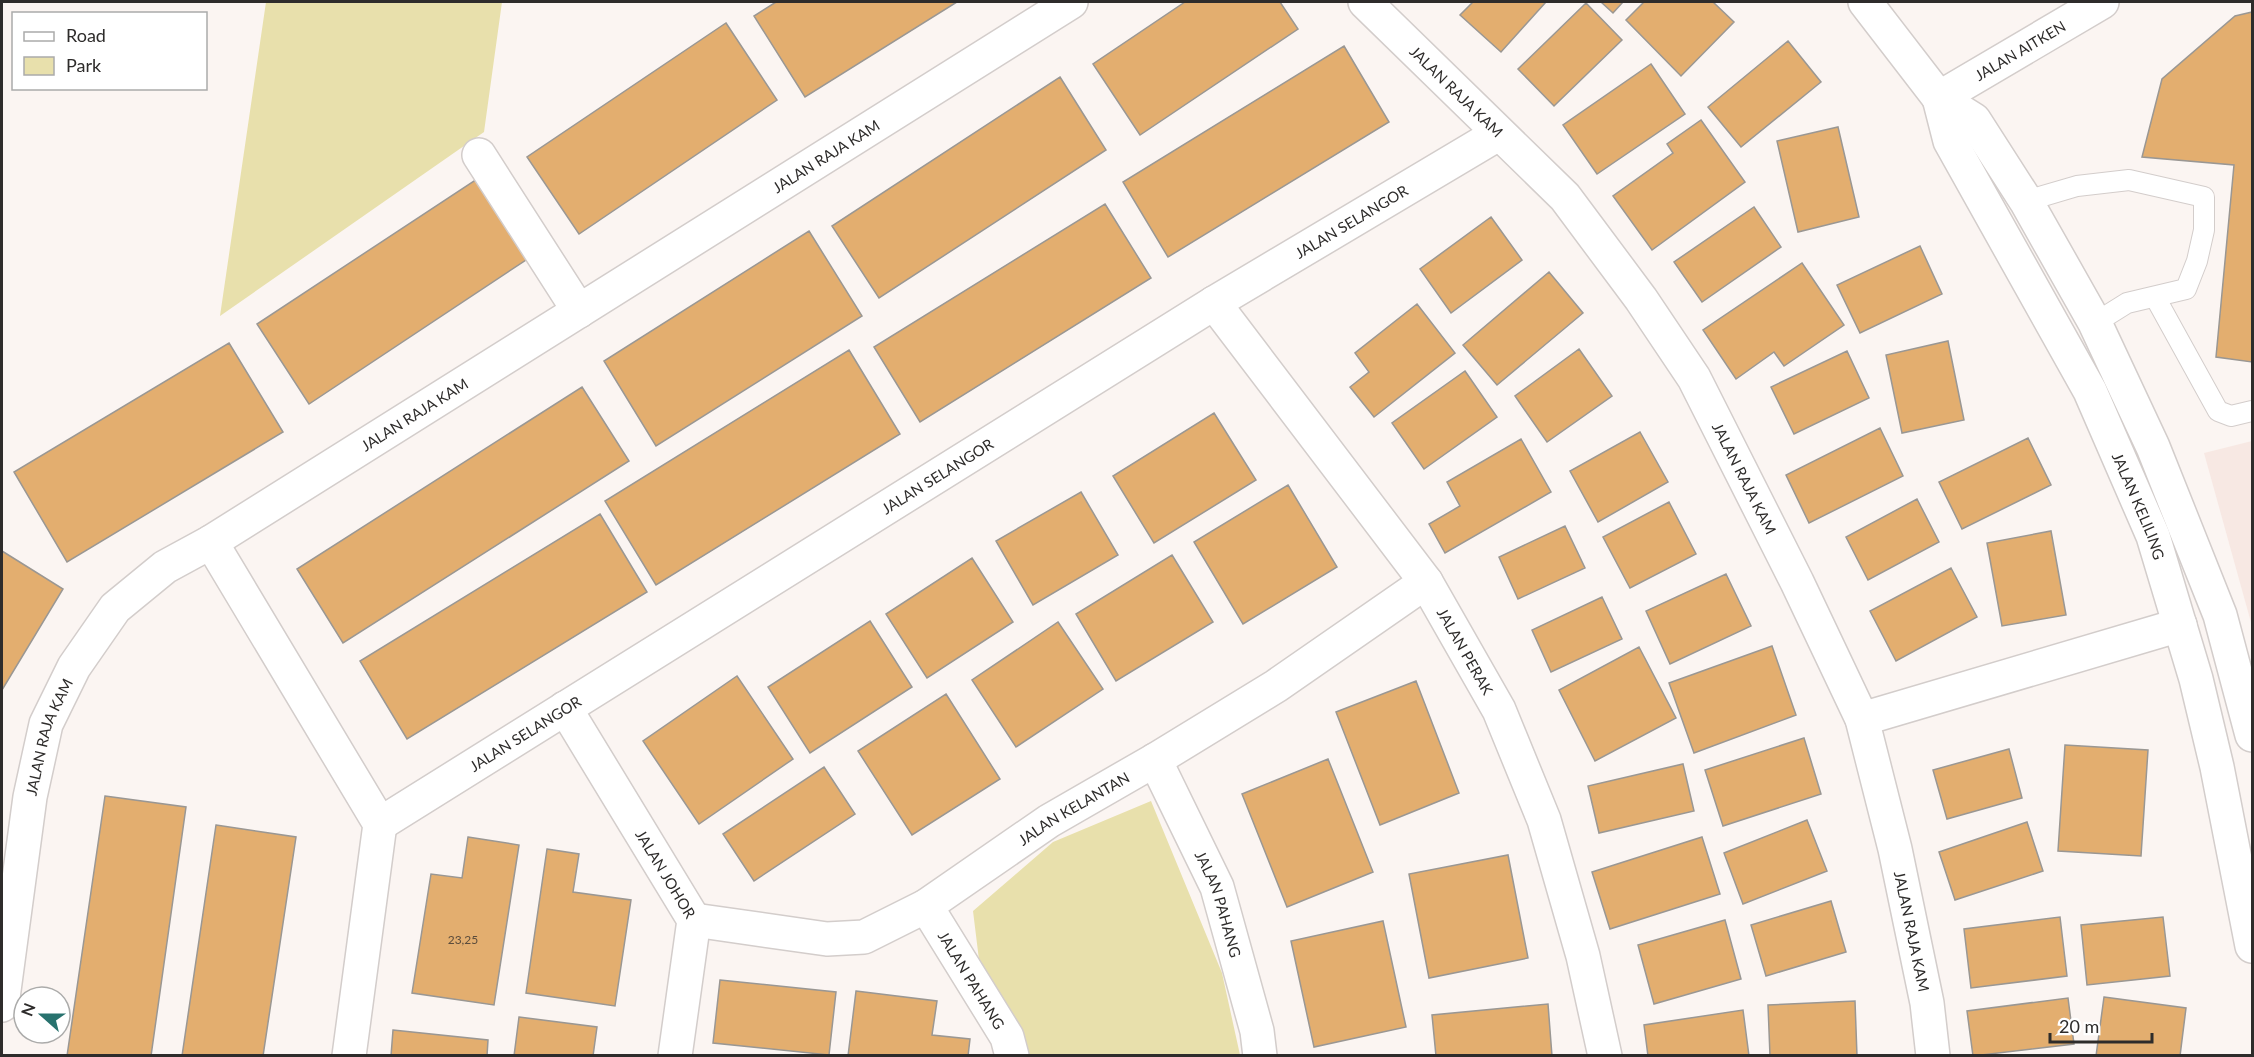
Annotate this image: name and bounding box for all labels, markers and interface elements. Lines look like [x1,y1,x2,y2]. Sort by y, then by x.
legend [12,12,207,90]
street label: JALAN AITKEN [1971,17,2069,84]
text: Road [66,24,106,46]
street label: JALAN RAJA KAM [1406,42,1507,141]
text: Park [66,54,102,76]
street label: JALAN RAJA KAM [769,116,883,196]
street label: JALAN SELANGOR [1292,181,1411,262]
street label: JALAN RAJA KAM [357,374,471,455]
street label: JALAN RAJA KAM [1709,419,1780,537]
street label: JALAN SELANGOR [878,434,997,517]
street label: JALAN KELILING [2109,450,2169,562]
street label: JALAN PERAK [1434,605,1497,698]
street label: JALAN RAJA KAM [22,675,76,797]
street label: JALAN SELANGOR [466,692,585,775]
street label: JALAN KELANTAN [1015,768,1133,849]
street label: JALAN JOHOR [632,826,700,922]
street label: JALAN PAHANG [1192,848,1245,959]
street label: JALAN RAJA KAM [1891,869,1933,993]
street label: JALAN PAHANG [935,928,1009,1032]
house number: 23,25 [448,932,478,947]
north arrow [12,985,72,1045]
text: N [16,1000,39,1019]
scale bar [2050,1006,2152,1044]
text: 20 m [2059,1015,2099,1037]

